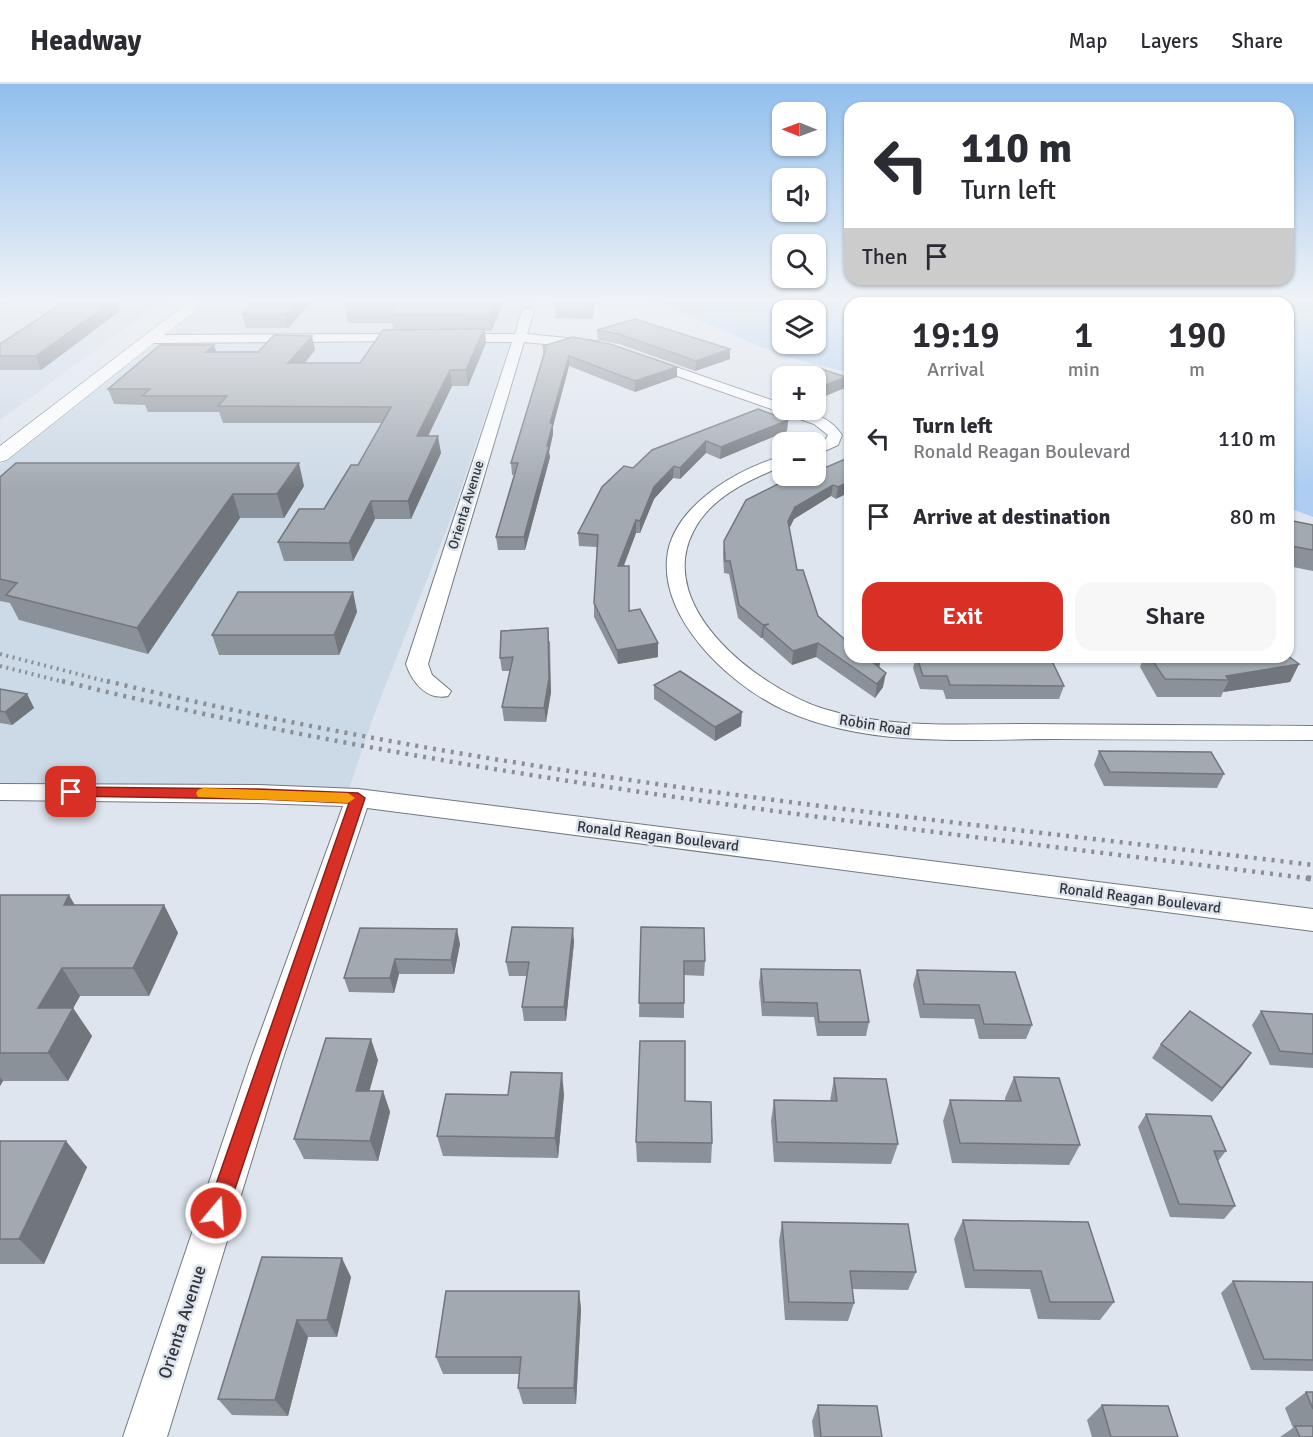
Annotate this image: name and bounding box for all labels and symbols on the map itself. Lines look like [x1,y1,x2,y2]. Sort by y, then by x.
north arrow [772,102,826,156]
street label: Orienta Avenue [444,459,488,551]
street label: Robin Road [838,710,912,740]
pin [45,766,96,817]
street label: Ronald Reagan Boulevard [576,817,740,855]
street label: Ronald Reagan Boulevard [1058,879,1222,917]
position arrow [184,1181,248,1245]
street label: Orienta Avenue [153,1262,211,1382]

